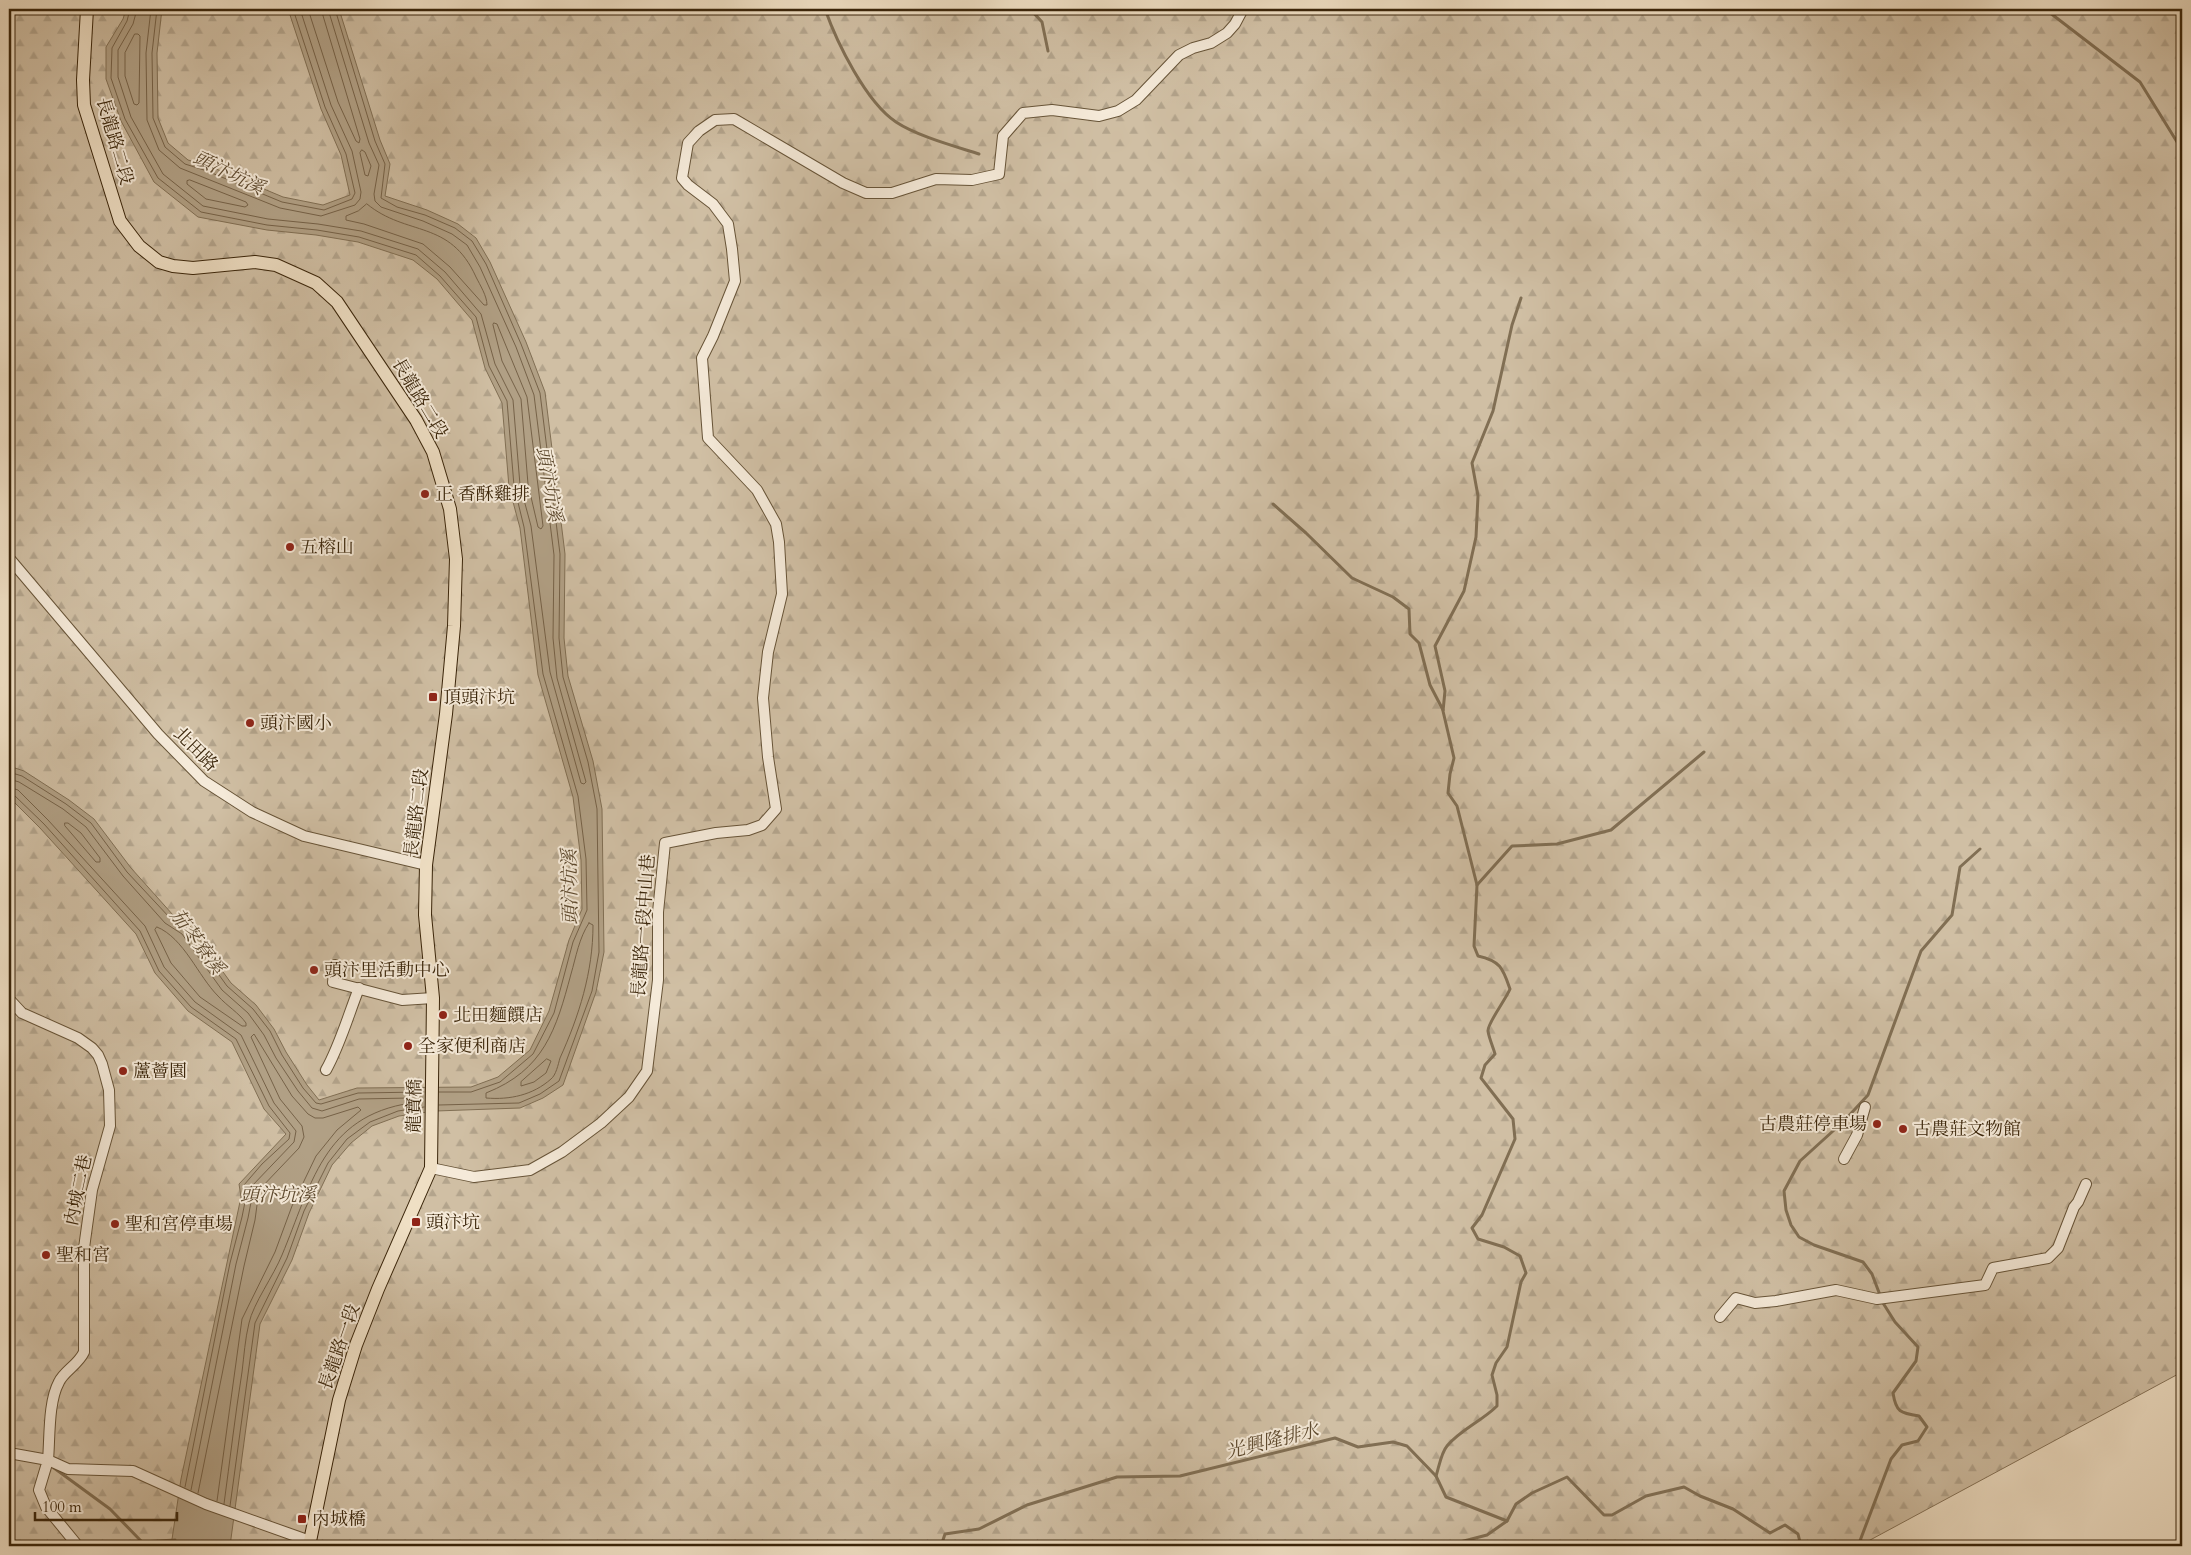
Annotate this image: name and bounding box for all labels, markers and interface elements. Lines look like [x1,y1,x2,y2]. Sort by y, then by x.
street label: 長龍路二段 [90,94,139,188]
water label: 頭汴坑溪 [189,145,270,202]
street label: 長龍路二段 [386,353,453,443]
water label: 頭汴坑溪 [530,444,569,526]
place label: 正 香酥雞排 [435,482,530,507]
marker: 正 香酥雞排 [419,488,431,500]
place label: 五榕山 [300,535,354,560]
marker: 五榕山 [284,541,296,553]
place label: 頂頭汴坑 [443,685,515,710]
marker: 頂頭汴坑 [427,691,439,703]
place label: 頭汴國小 [260,711,332,736]
marker: 頭汴國小 [244,717,256,729]
street label: 北田路 [168,721,224,777]
street label: 長龍路二段 [399,767,434,859]
water label: 頭汴坑溪 [556,847,584,925]
street label: 長龍路一段中山巷 [626,853,661,999]
water label: 茄苳寮溪 [164,903,232,981]
place label: 頭汴里活動中心 [324,958,450,983]
marker: 頭汴里活動中心 [308,964,320,976]
place label: 北田麵饌店 [453,1003,543,1028]
marker: 北田麵饌店 [437,1009,449,1021]
place label: 全家便利商店 [418,1034,526,1059]
marker: 全家便利商店 [402,1040,414,1052]
place label: 蘆薈園 [133,1059,187,1084]
marker: 蘆薈園 [117,1065,129,1077]
street label: 龍寶橋 [402,1079,427,1133]
place label: 古農莊停車場 [1759,1112,1867,1137]
place label: 古農莊文物館 [1913,1117,2021,1142]
marker: 古農莊停車場 [1871,1118,1883,1130]
marker: 古農莊文物館 [1897,1123,1909,1135]
street label: 內城二巷 [59,1152,98,1228]
water label: 頭汴坑溪 [240,1182,318,1208]
place label: 頭汴坑 [426,1210,480,1235]
place label: 聖和宮停車場 [125,1212,233,1237]
marker: 頭汴坑 [410,1216,422,1228]
marker: 聖和宮停車場 [109,1218,121,1230]
place label: 聖和宮 [56,1243,110,1268]
marker: 聖和宮 [40,1249,52,1261]
street label: 長龍路一段 [313,1301,366,1394]
water label: 光興隆排水 [1223,1416,1323,1465]
scale bar [35,1490,178,1522]
text: 100 m [42,1497,82,1517]
place label: 內城橋 [312,1507,366,1532]
marker: 內城橋 [296,1513,308,1525]

